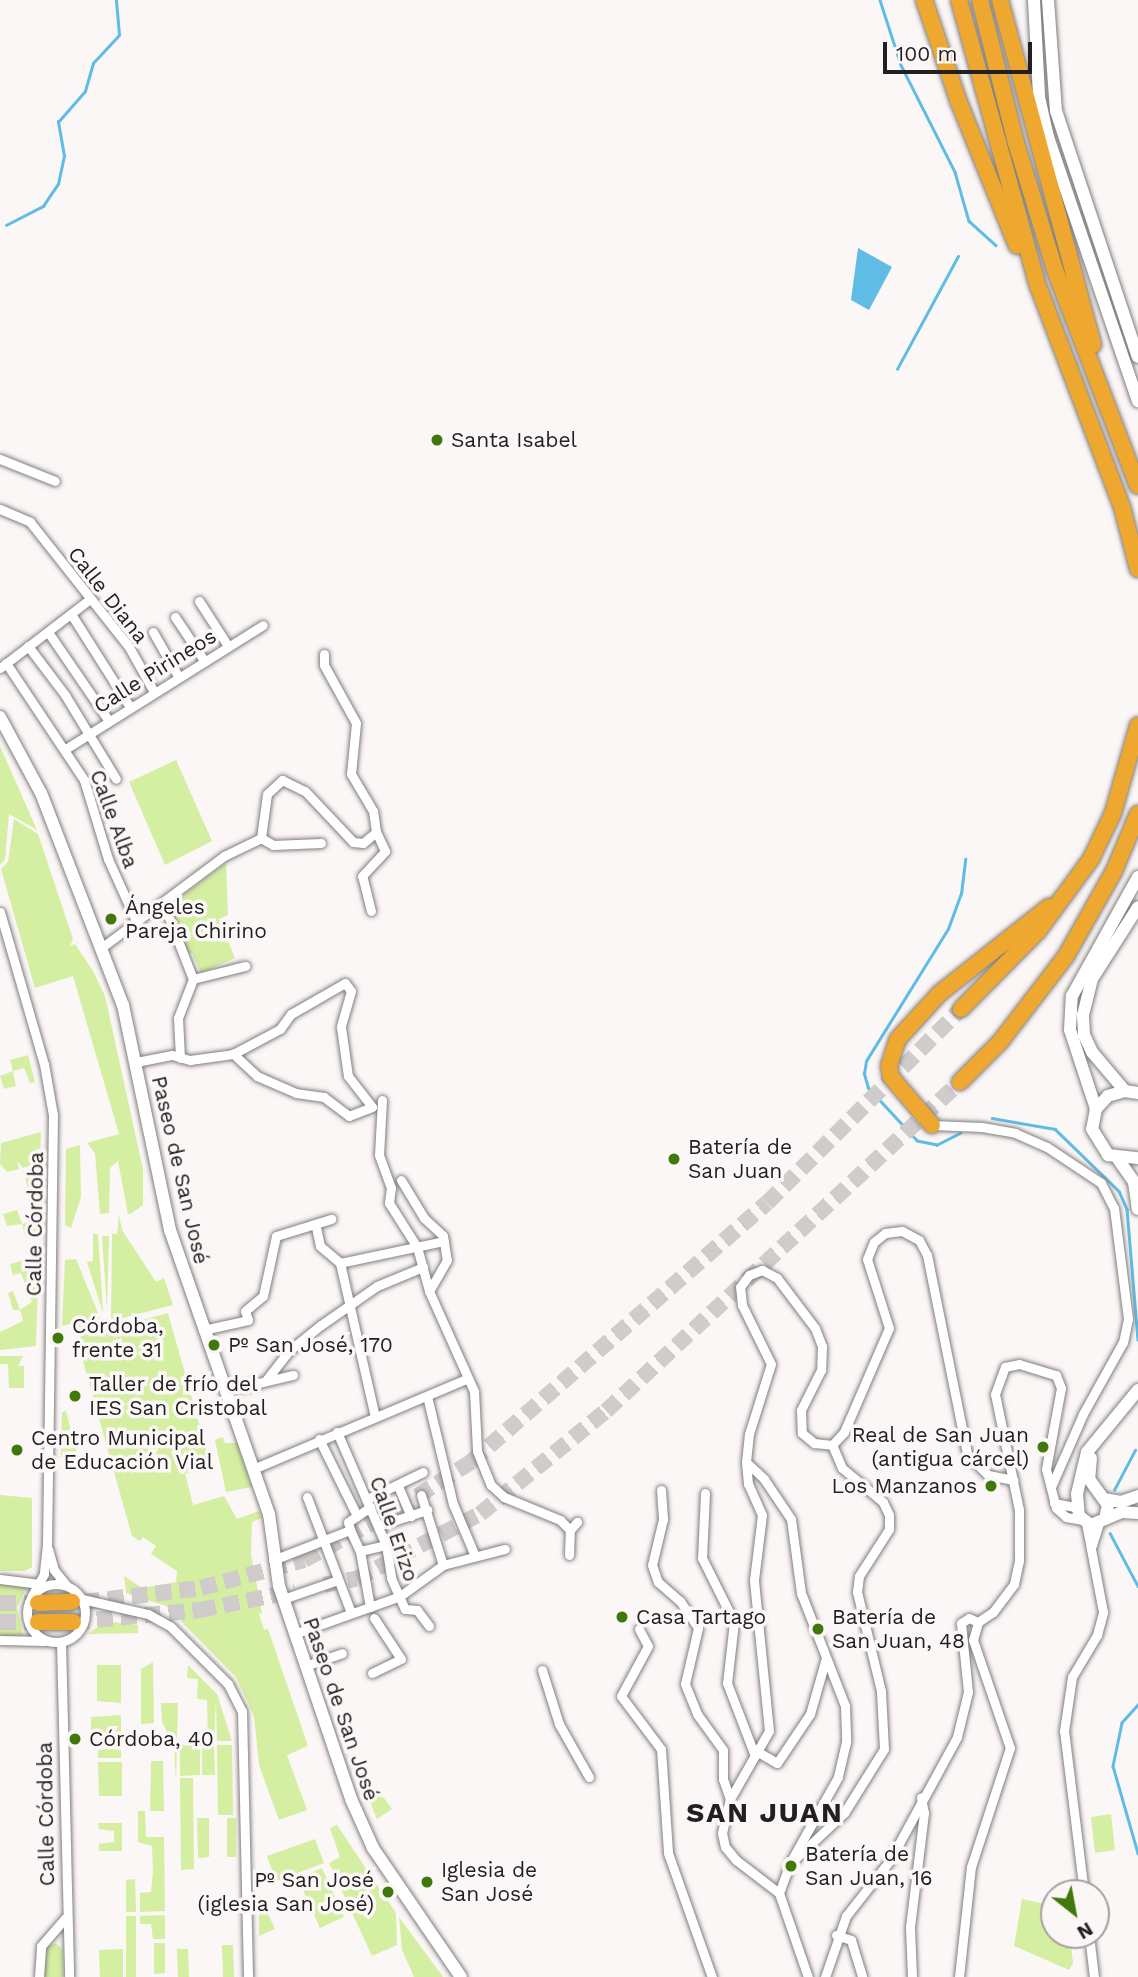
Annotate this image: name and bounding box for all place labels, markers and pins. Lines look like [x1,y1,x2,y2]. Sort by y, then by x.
place label: Santa Isabel [451,427,578,453]
marker: Santa Isabel [429,432,445,448]
place label: Ángeles Pareja Chirino [125,894,267,944]
marker: Ángeles Pareja Chirino [103,911,119,927]
place label: Batería de San Juan [688,1134,793,1184]
marker: Batería de San Juan [666,1151,682,1167]
place label: Córdoba, frente 31 [72,1313,164,1363]
marker: Córdoba, frente 31 [50,1330,66,1346]
place label: Pº San José, 170 [228,1332,394,1358]
marker: Pº San José, 170 [206,1337,222,1353]
place label: Taller de frío del IES San Cristobal [89,1371,267,1421]
marker: Taller de frío del IES San Cristobal [67,1388,83,1404]
place label: Real de San Juan (antigua cárcel) [851,1422,1029,1472]
place label: Centro Municipal de Educación Vial [31,1425,214,1475]
marker: Real de San Juan (antigua cárcel) [1035,1439,1051,1455]
marker: Centro Municipal de Educación Vial [9,1442,25,1458]
place label: Los Manzanos [831,1473,977,1499]
marker: Los Manzanos [983,1478,999,1494]
place label: Casa Tartago [636,1604,767,1630]
place label: Batería de San Juan, 48 [832,1604,965,1654]
marker: Casa Tartago [614,1609,630,1625]
marker: Batería de San Juan, 48 [810,1621,826,1637]
place label: Córdoba, 40 [89,1726,214,1752]
marker: Córdoba, 40 [67,1731,83,1747]
place label: Batería de San Juan, 16 [805,1841,934,1891]
place label: Iglesia de San José [441,1857,538,1907]
marker: Batería de San Juan, 16 [783,1858,799,1874]
place label: Pº San José (iglesia San José) [196,1867,374,1917]
marker: Iglesia de San José [419,1874,435,1890]
marker: Pº San José (iglesia San José) [380,1884,396,1900]

